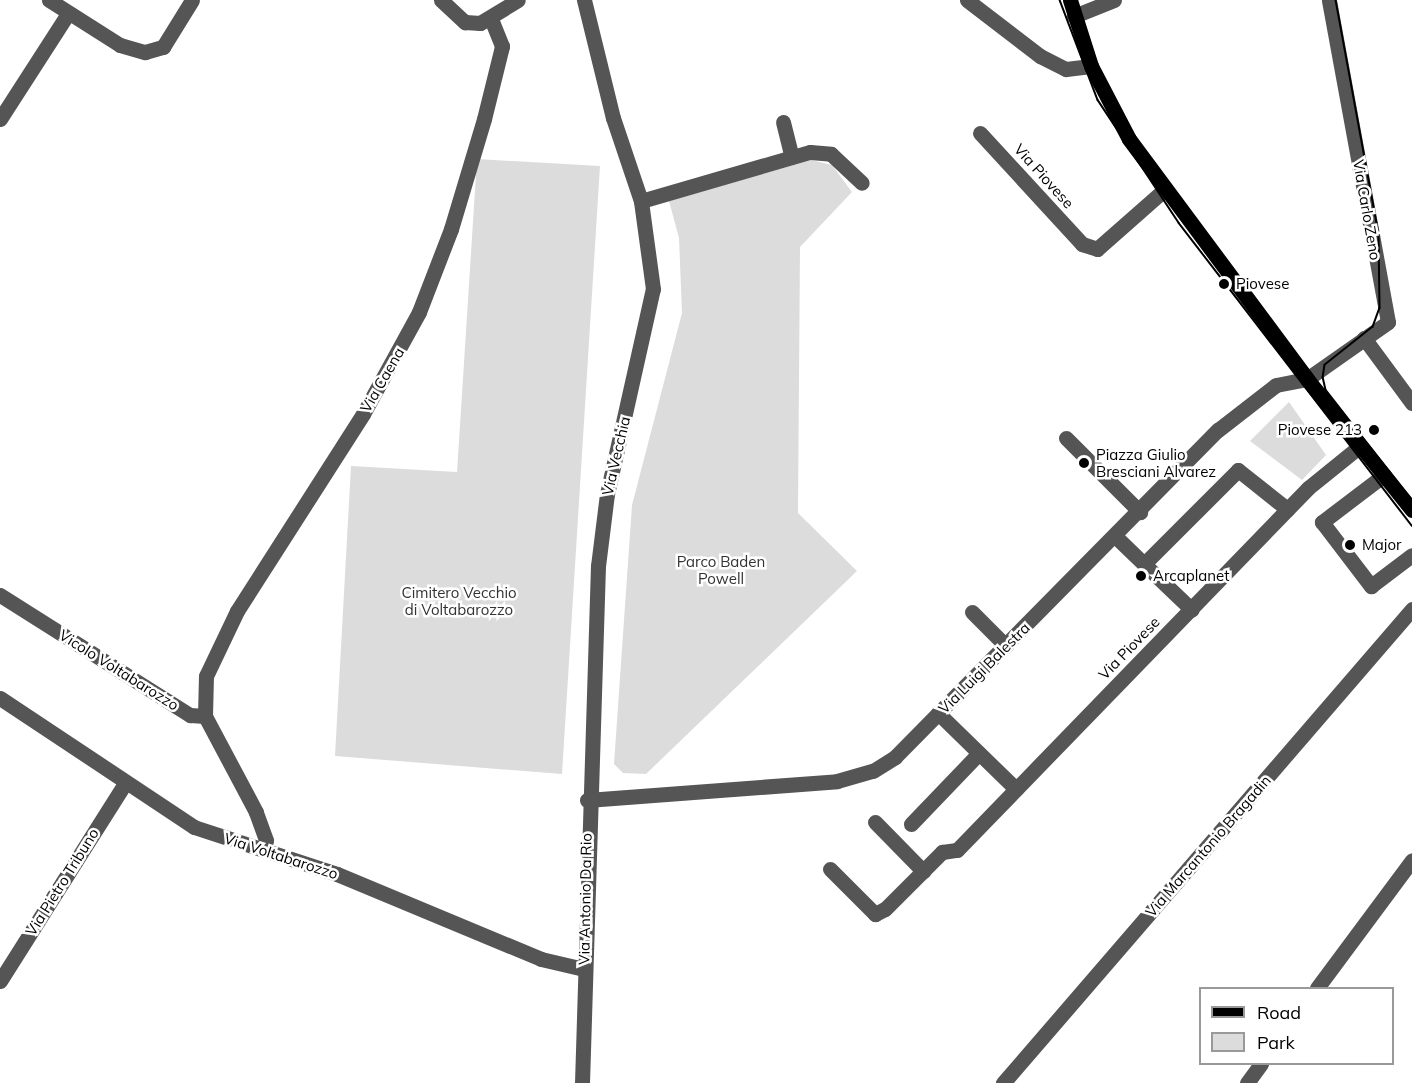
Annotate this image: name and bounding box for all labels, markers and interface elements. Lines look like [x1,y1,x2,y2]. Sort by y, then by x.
street label: Via Piovese [1010,140,1078,212]
street label: Via Carlo Zeno [1349,158,1385,262]
place label: Piovese [1236,275,1289,293]
marker: Piovese [1217,277,1231,291]
street label: Via Caena [356,344,408,416]
street label: Via Vecchia [598,415,634,497]
place label: Piovese 213 [1278,421,1362,439]
marker: Piovese 213 [1367,423,1381,437]
place label: Piazza Giulio Bresciani Alvarez [1096,445,1216,480]
marker: Piazza Giulio Bresciani Alvarez [1077,456,1091,470]
place label: Major [1362,536,1401,554]
marker: Major [1343,538,1357,552]
park label: Parco Baden Powell [677,552,765,587]
place label: Arcaplanet [1153,567,1230,585]
marker: Arcaplanet [1134,569,1148,583]
park label: Cimitero Vecchio di Voltabarozzo [401,583,517,618]
street label: Via Piovese [1095,613,1163,683]
street label: Via Luigi Balestra [935,619,1033,717]
street label: Vicolo Voltabarozzo [56,626,182,714]
street label: Via Marcantonio Bragadin [1142,771,1274,921]
street label: Via Pietro Tribuno [22,825,102,939]
street label: Via Voltabarozzo [222,829,340,883]
street label: Via Antonio Da Rio [575,833,595,965]
legend [1199,987,1394,1065]
text: Road [1257,1001,1301,1024]
text: Park [1257,1031,1295,1054]

